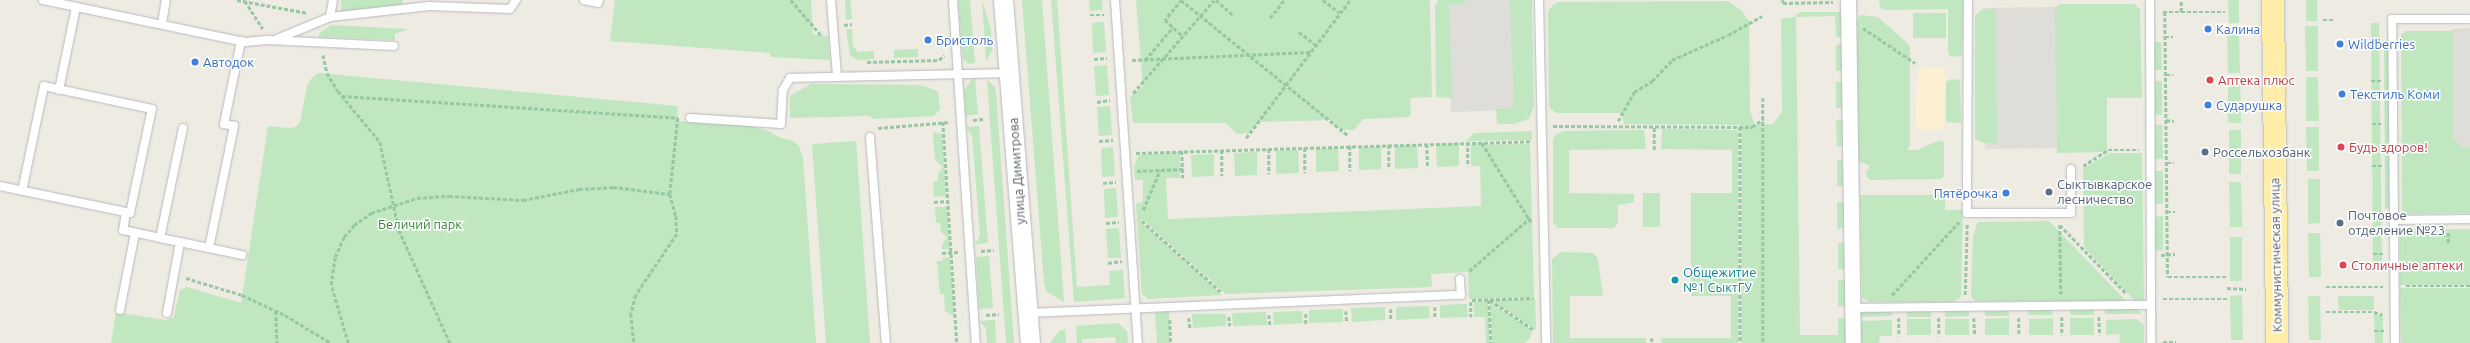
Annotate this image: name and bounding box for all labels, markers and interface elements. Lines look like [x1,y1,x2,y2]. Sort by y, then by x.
place label: Калина [2216,21,2260,37]
marker: Калина [2203,24,2213,34]
place label: Бристоль [936,32,993,48]
marker: Бристоль [923,35,933,45]
place label: Wildberries [2348,36,2415,52]
marker: Wildberries [2335,39,2345,49]
place label: Автодок [203,54,254,70]
marker: Автодок [190,57,200,67]
place label: Аптека плюс [2218,72,2295,88]
marker: Аптека плюс [2205,75,2215,85]
place label: Текстиль Коми [2350,86,2440,102]
marker: Текстиль Коми [2337,89,2347,99]
place label: Сударушка [2216,97,2282,113]
marker: Сударушка [2203,100,2213,110]
street label: улица Димитрова [1005,117,1029,225]
place label: Будь здоров! [2349,139,2428,155]
marker: Будь здоров! [2336,142,2346,152]
place label: Россельхозбанк [2213,144,2311,160]
marker: Россельхозбанк [2200,147,2210,157]
place label: Сыктывкарское лесничество [2057,177,2152,208]
street label: Коммунистическая улица [2267,178,2285,332]
place label: Пятёрочка [1934,185,1998,201]
marker: Сыктывкарское лесничество [2044,187,2054,197]
marker: Пятёрочка [2001,188,2011,198]
place label: Почтовое отделение №23 [2348,208,2445,239]
park label: Беличий парк [378,216,462,232]
marker: Почтовое отделение №23 [2335,218,2345,228]
place label: Столичные аптеки [2351,257,2463,273]
marker: Столичные аптеки [2338,260,2348,270]
place label: Общежитие №1 СыктГУ [1683,265,1756,296]
marker: Общежитие №1 СыктГУ [1670,275,1680,285]

